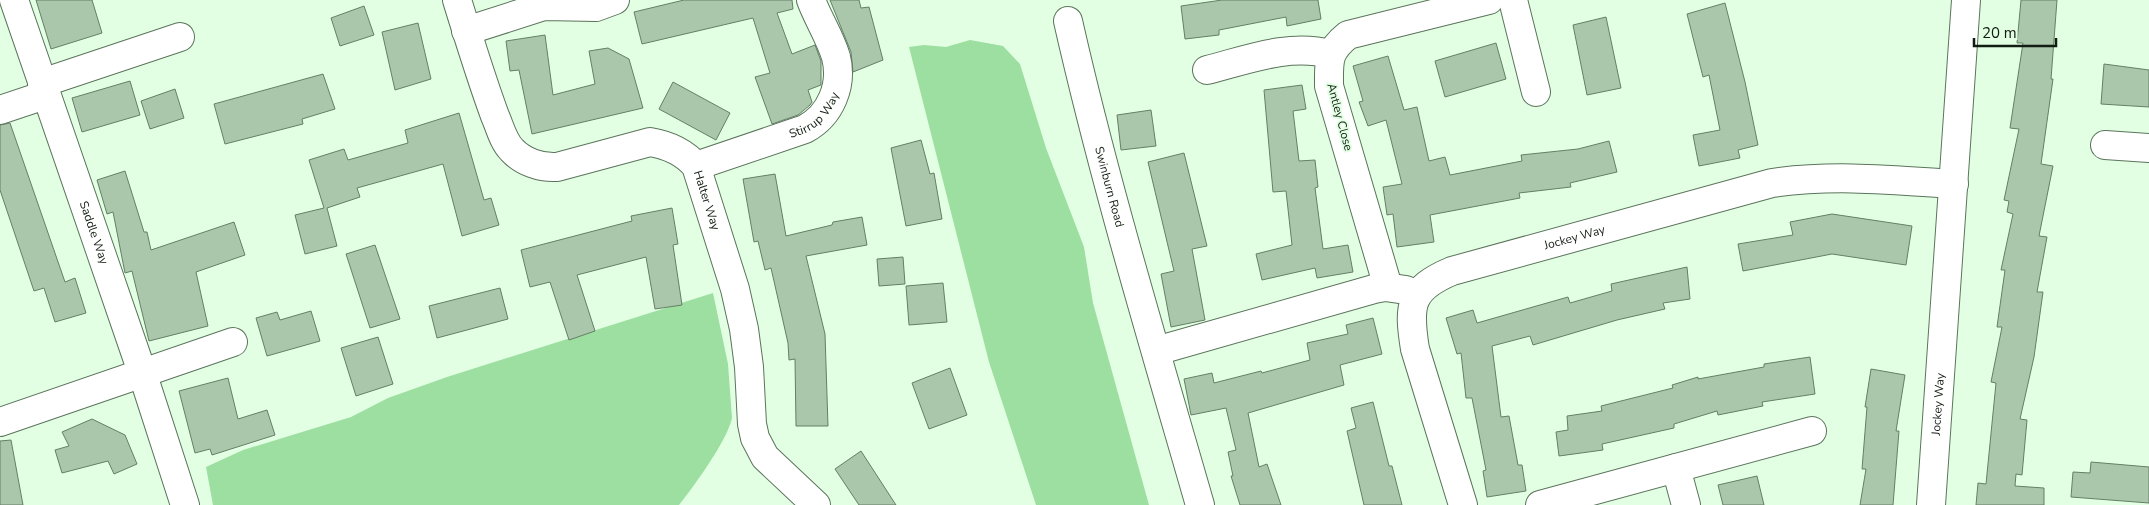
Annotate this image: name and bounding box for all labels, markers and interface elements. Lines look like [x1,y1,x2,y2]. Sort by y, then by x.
scale bar [1974,15,2056,47]
text: 20 m [1982,23,2017,43]
street label: Antley Close [1323,81,1357,153]
street label: Stirrup Way [787,89,843,142]
street label: Swinburn Road [1091,145,1128,229]
street label: Halter Way [690,168,724,233]
street label: Saddle Way [76,199,113,267]
street label: Jockey Way [1541,221,1608,254]
street label: Jockey Way [1928,372,1948,437]

